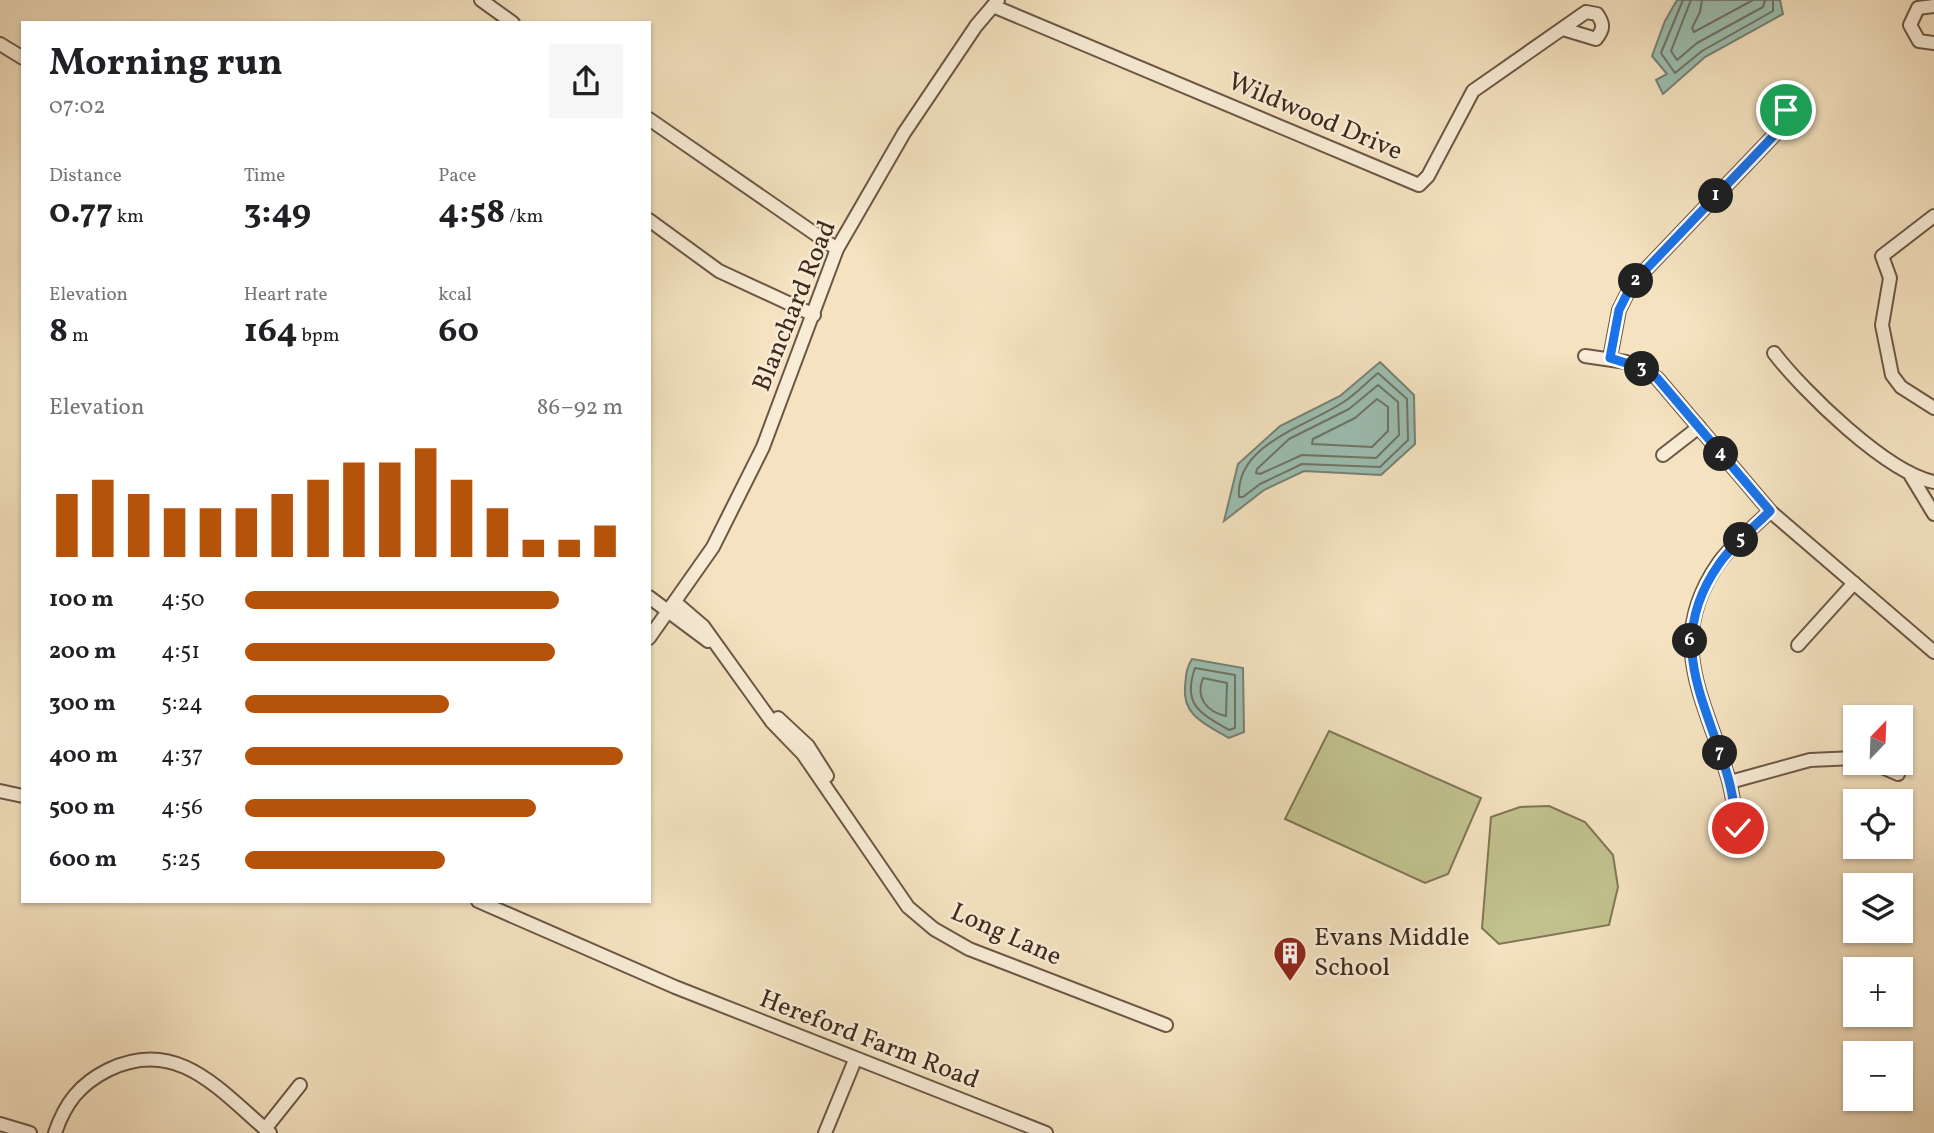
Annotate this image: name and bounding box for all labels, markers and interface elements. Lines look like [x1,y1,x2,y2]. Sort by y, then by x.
text: Morning run [49,38,283,91]
button: share [549,44,623,118]
street label: Wildwood Drive [1222,64,1408,170]
pin [1756,80,1816,140]
text: 07:02 [49,91,106,123]
icon: arrive [1767,91,1805,129]
text: Distance [49,163,122,189]
text: Time [244,163,285,189]
text: Pace [438,163,476,189]
pin: 1 [1698,178,1734,214]
text: 1 [1712,182,1719,208]
text: 0.77 [49,189,113,237]
text: 3:49 [244,189,311,237]
text: 4:58 [438,189,505,237]
text: km [113,204,144,230]
text: /km [505,204,543,230]
street label: Blanchard Road [744,215,846,397]
pin: 2 [1618,264,1654,298]
text: 2 [1631,267,1640,293]
text: Elevation [49,282,128,308]
text: Heart rate [244,282,328,308]
text: kcal [438,282,472,308]
text: 8 [49,308,68,356]
text: 164 [244,308,298,356]
text: 60 [438,308,479,356]
text: m [68,323,89,349]
text: bpm [298,323,340,349]
pin: 3 [1624,352,1660,386]
text: 3 [1637,355,1646,381]
text: Elevation [49,392,145,424]
text: 86–92 m [537,392,623,424]
pin: 4 [1704,436,1738,472]
text: 4 [1715,440,1726,466]
pin: 5 [1724,522,1758,558]
text: 5 [1736,526,1745,552]
text: 100 m [49,584,114,616]
text: 4:50 [161,584,205,616]
pin: 6 [1672,624,1708,658]
text: 6 [1684,627,1695,653]
text: 200 m [49,636,116,668]
text: 4:51 [161,636,200,668]
text: 300 m [49,688,116,720]
text: 5:24 [161,688,203,720]
north arrow [1843,705,1913,775]
map controls [1843,705,1913,1111]
pin: 7 [1702,736,1738,770]
text: 7 [1715,739,1724,765]
text: 400 m [49,740,118,772]
text: 4:37 [161,740,203,772]
button: locate [1843,789,1913,859]
text: 500 m [49,792,115,824]
text: 4:56 [161,792,203,824]
pin [1708,798,1768,858]
icon: check [1719,809,1757,847]
text: 600 m [49,844,117,876]
text: 5:25 [161,844,201,876]
button: layers [1843,873,1913,943]
street label: Long Lane [945,895,1067,975]
place label: Evans Middle School [1314,920,1470,986]
building icon: Evans Middle School [1271,934,1309,983]
button: + [1843,957,1913,1027]
street label: Hereford Farm Road [754,982,984,1098]
button: − [1843,1041,1913,1111]

